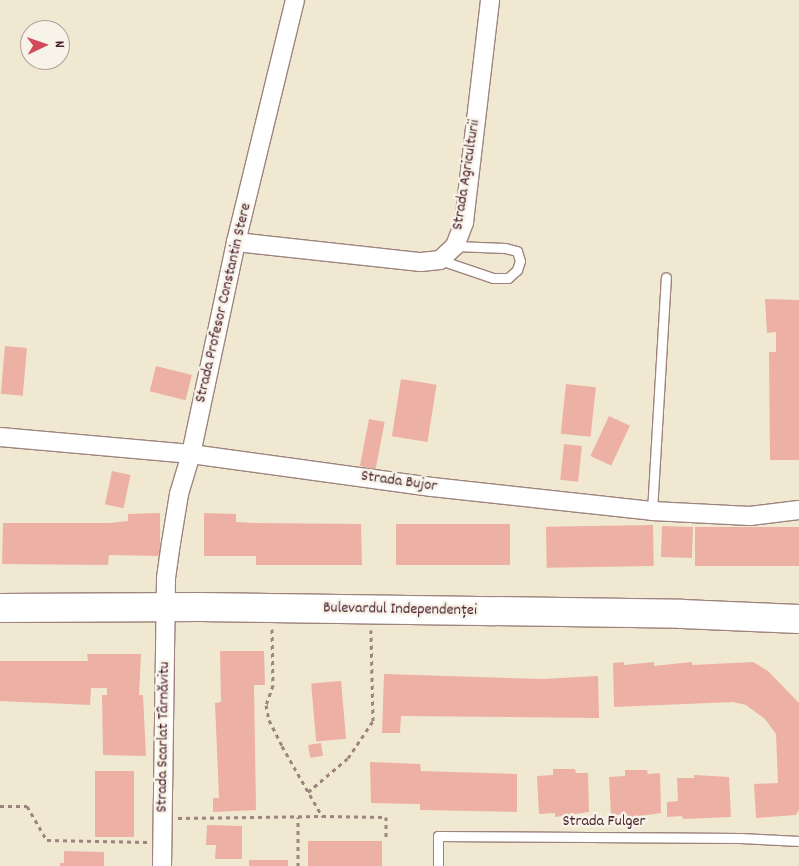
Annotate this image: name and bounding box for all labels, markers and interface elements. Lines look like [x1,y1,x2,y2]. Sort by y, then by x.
north arrow [20,20,70,70]
text: N [49,40,69,48]
street label: Strada Agriculturii [449,118,485,232]
street label: Strada Profesor Constantin Stere [192,201,256,405]
street label: Strada Bujor [360,467,438,497]
street label: Bulevardul Independenței [323,599,477,621]
street label: Strada Scarlat Târnăvitu [153,661,175,813]
street label: Strada Fulger [563,812,645,832]

